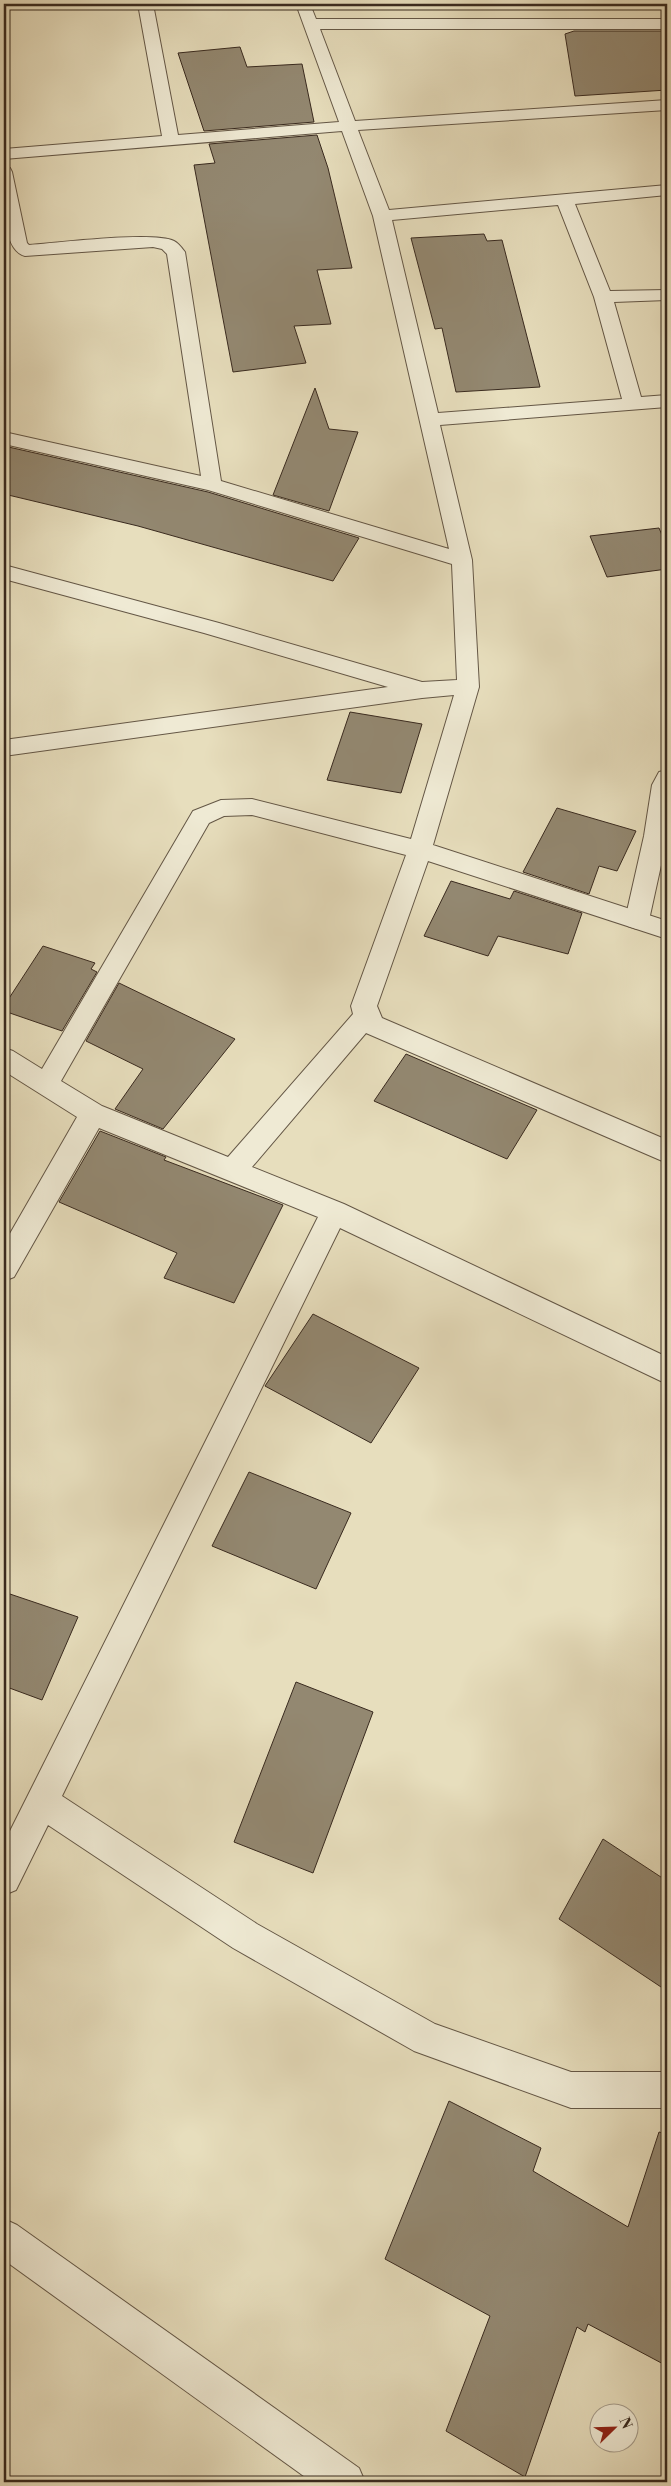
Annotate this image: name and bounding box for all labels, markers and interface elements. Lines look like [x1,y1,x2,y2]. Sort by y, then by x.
north arrow [588,2404,638,2454]
text: N [615,2415,635,2432]

